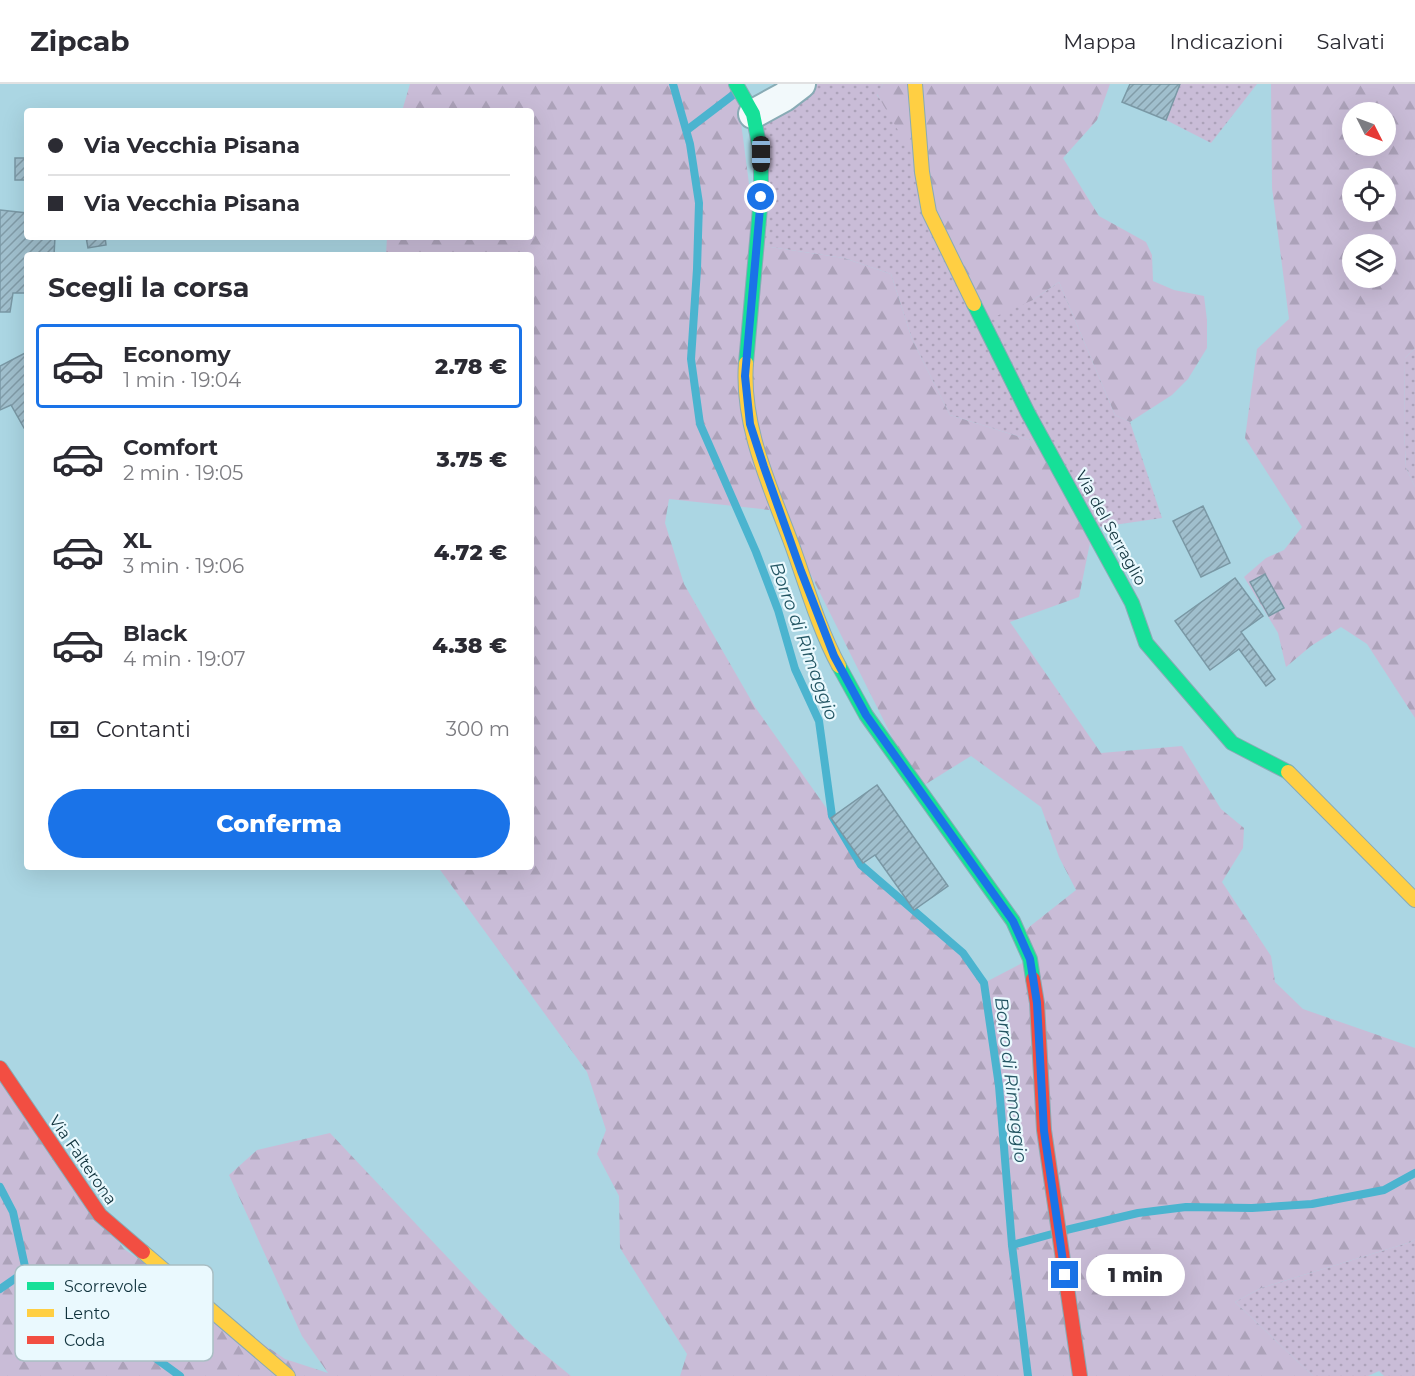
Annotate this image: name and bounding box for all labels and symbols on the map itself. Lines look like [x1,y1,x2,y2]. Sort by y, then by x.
north arrow [1342,102,1396,156]
car [752,136,770,172]
route start [747,183,774,210]
street label: Via del Serraglio [1072,467,1150,589]
water label: Borro di Rimaggio [765,559,843,723]
water label: Borro di Rimaggio [990,996,1032,1164]
street label: Via Falterona [45,1112,121,1208]
callout: 1 min [1086,1254,1185,1296]
route end [1051,1261,1078,1288]
legend [15,1265,213,1361]
text: Scorrevole [64,1277,147,1296]
text: Lento [64,1304,110,1323]
text: Coda [64,1331,105,1350]

